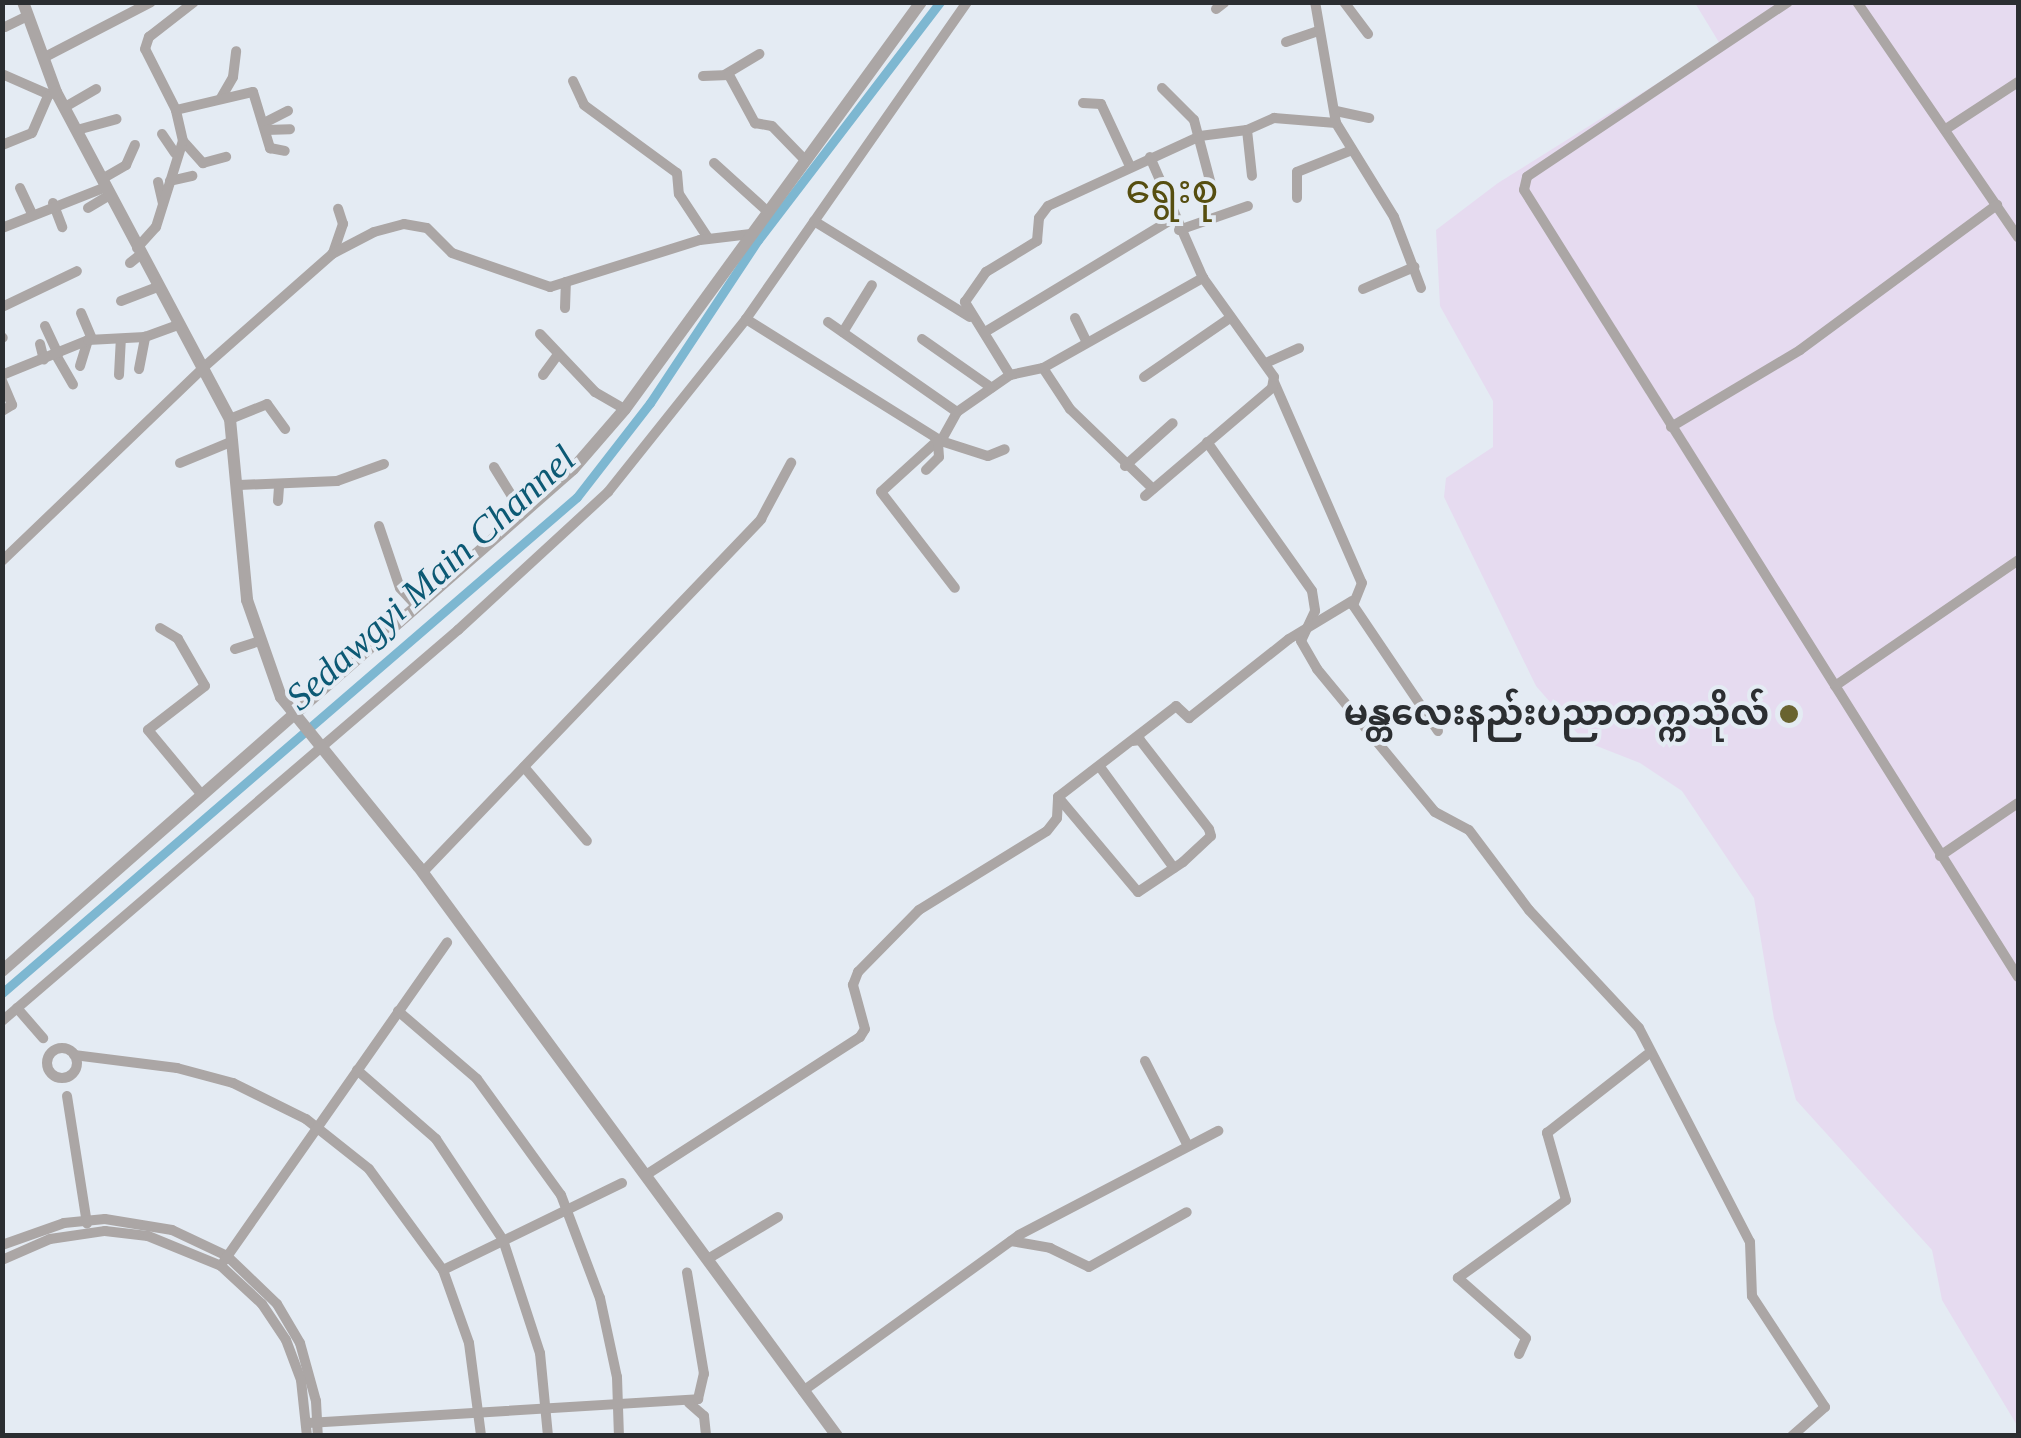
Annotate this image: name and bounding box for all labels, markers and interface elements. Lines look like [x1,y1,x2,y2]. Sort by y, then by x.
district label: ရွေးစု [1125,166,1219,214]
water label: Sedawgyi Main Channel [277,436,585,720]
place label: မန္တလေးနည်းပညာတက္ကသိုလ် [1344,693,1769,735]
marker: မန္တလေးနည်းပညာတက္ကသိုလ် [1778,703,1800,725]

